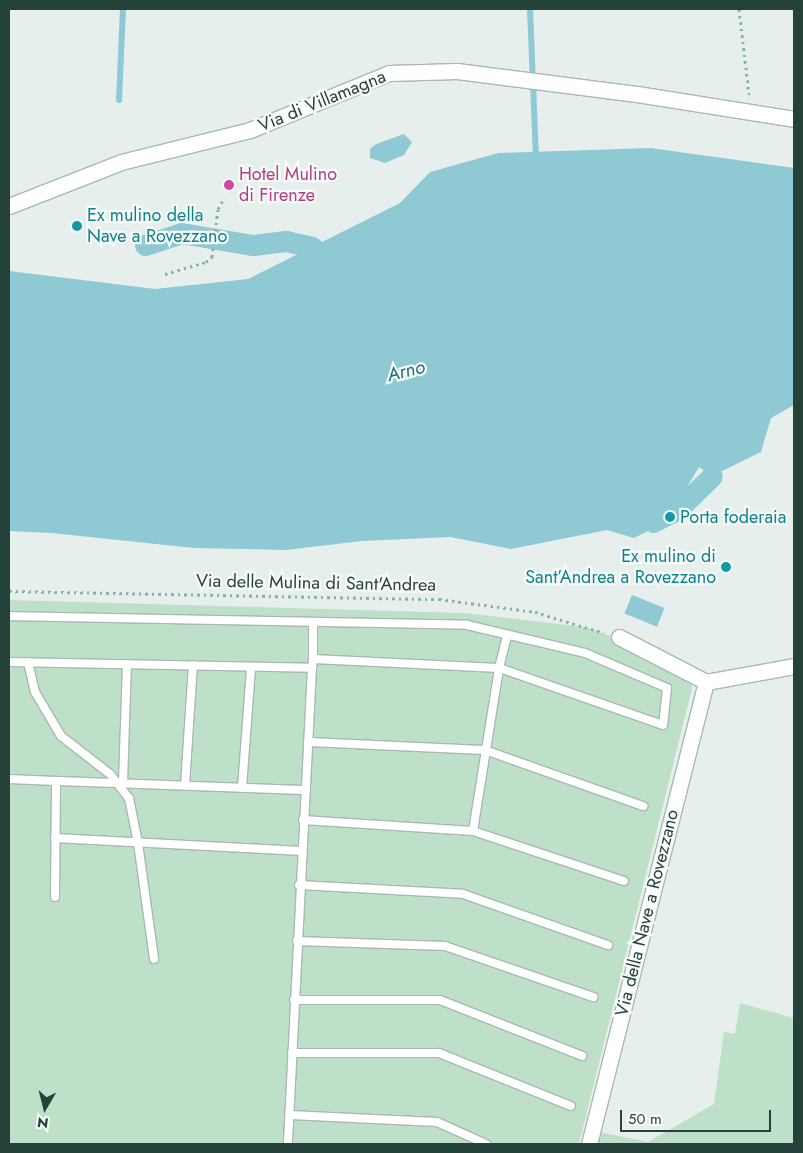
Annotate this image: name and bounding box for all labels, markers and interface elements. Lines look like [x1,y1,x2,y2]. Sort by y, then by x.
street label: Via di Villamagna [255,66,389,136]
place label: Hotel Mulino di Firenze [239,164,337,206]
marker: Hotel Mulino di Firenze [223,179,235,191]
place label: Ex mulino della Nave a Rovezzano [87,205,227,248]
marker: Ex mulino della Nave a Rovezzano [71,220,83,232]
water label: Arno [385,355,427,387]
place label: Porta foderaia [680,506,786,528]
marker: Porta foderaia [664,511,676,523]
place label: Ex mulino di Sant’Andrea a Rovezzano [525,546,716,588]
marker: Ex mulino di Sant’Andrea a Rovezzano [720,561,732,573]
street label: Via delle Mulina di Sant'Andrea [196,570,436,596]
street label: Via della Nave a Rovezzano [611,807,683,1019]
north arrow [20,1083,70,1133]
scale bar [623,1100,774,1132]
text: 50 m [628,1108,662,1130]
text: N [36,1112,50,1134]

